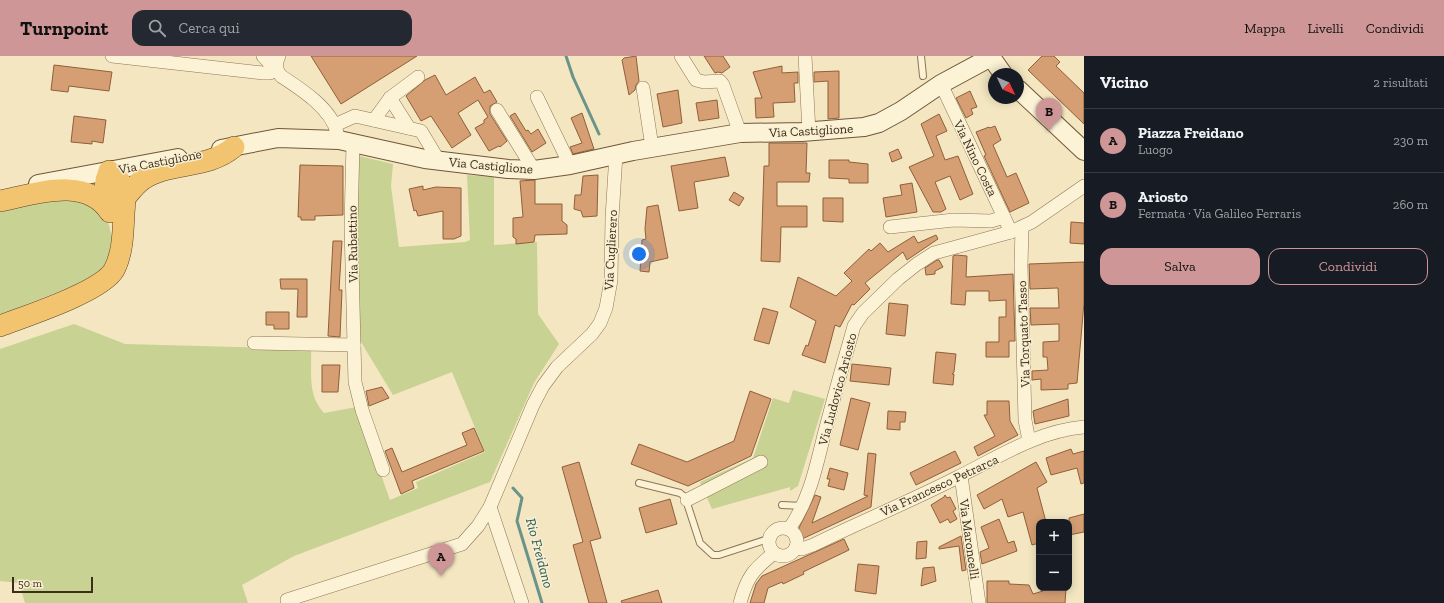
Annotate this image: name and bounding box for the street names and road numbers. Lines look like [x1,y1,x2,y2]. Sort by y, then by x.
street label: Via Nino Costa [950,117,1001,199]
street label: Via Castiglione [768,121,854,140]
street label: Via Castiglione [116,146,203,177]
street label: Via Castiglione [447,154,534,177]
street label: Via Rubattino [344,205,361,284]
street label: Via Cuglierero [601,209,620,292]
street label: Via Torquato Tasso [1014,280,1033,389]
street label: Via Ludovico Ariosto [815,331,860,448]
street label: Via Francesco Petrarca [877,451,1001,520]
street label: Via Maroncelli [956,497,983,581]

